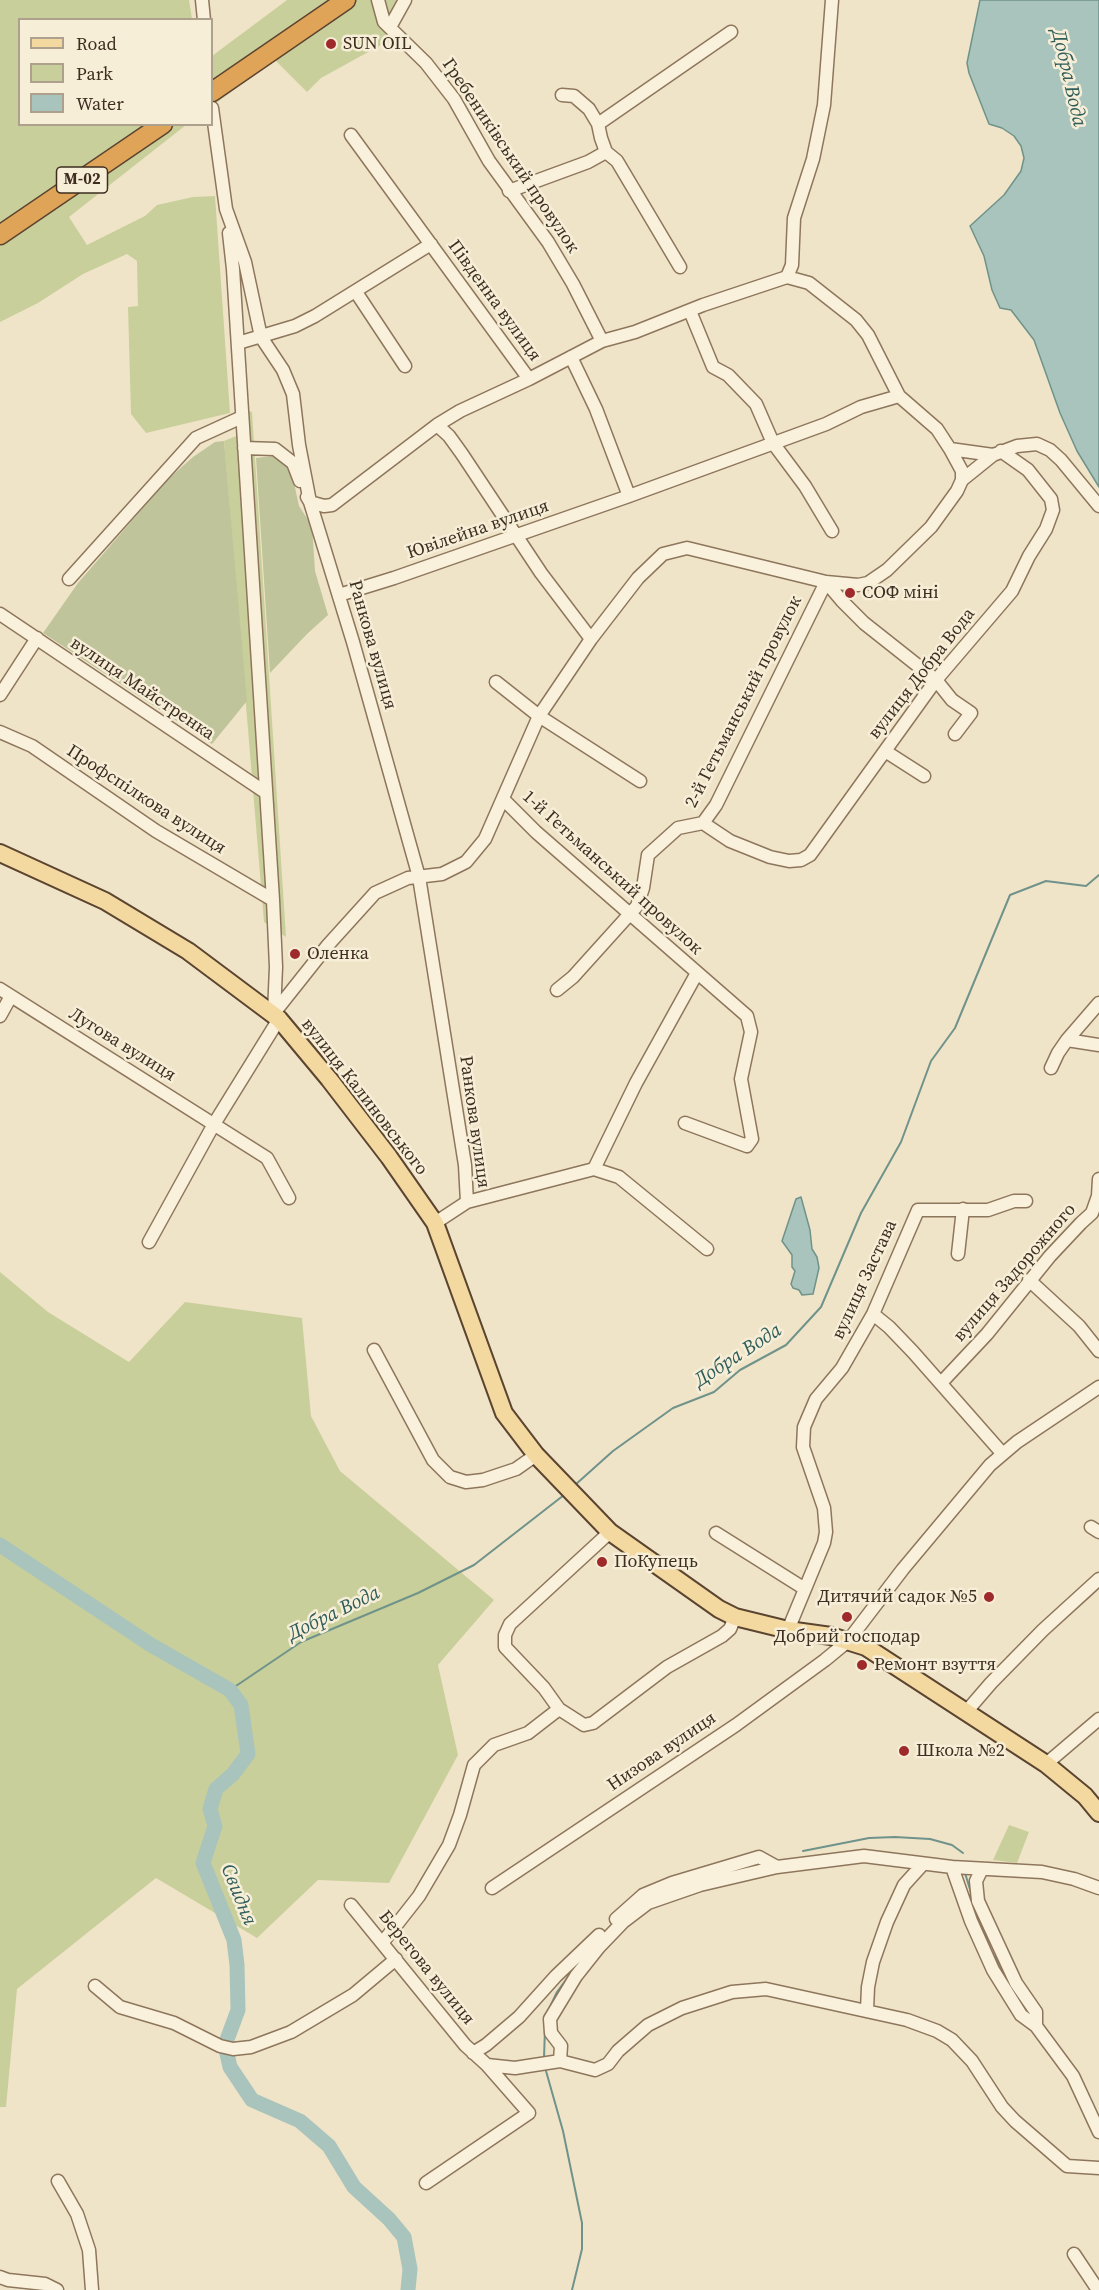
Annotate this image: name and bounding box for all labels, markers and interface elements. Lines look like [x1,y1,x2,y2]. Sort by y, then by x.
legend [18,18,213,126]
water label: Добра Вода [1045,27,1091,129]
text: Road [76,31,117,56]
place label: SUN OIL [343,33,412,55]
marker: SUN OIL [324,37,338,51]
street label: Гребениківський провулок [437,55,583,257]
text: Park [76,61,113,86]
text: Water [76,91,124,116]
road number: М-02 [56,167,107,193]
street label: Південна вулиця [443,236,545,366]
street label: Ювілейна вулиця [404,496,552,564]
street label: Ранкова вулиця [343,578,401,712]
place label: СОФ міні [862,582,939,604]
marker: СОФ міні [843,586,857,600]
street label: 2-й Гетьманський провулок [681,592,807,812]
street label: вулиця Добра Вода [864,604,980,744]
street label: вулиця Майстренка [66,633,218,745]
street label: Профспілкова вулиця [62,740,230,860]
street label: 1-й Гетьманський провулок [517,786,707,960]
place label: Оленка [307,943,369,965]
marker: Оленка [288,947,302,961]
street label: Лугова вулиця [64,1003,180,1087]
street label: вулиця Калиновського [296,1014,432,1180]
street label: Ранкова вулиця [454,1054,494,1190]
street label: вулиця Задорожного [949,1199,1081,1347]
street label: вулиця Застава [828,1217,902,1343]
water label: Добра Вода [690,1319,786,1393]
place label: ПоКупець [614,1551,698,1573]
marker: ПоКупець [595,1555,609,1569]
water label: Добра Вода [284,1581,384,1647]
place label: Дитячий садок №5 [818,1586,977,1608]
marker: Дитячий садок №5 [982,1590,996,1604]
marker: Добрий господар [840,1610,854,1624]
place label: Добрий господар [774,1626,920,1648]
place label: Ремонт взуття [874,1654,996,1676]
marker: Ремонт взуття [855,1658,869,1672]
street label: Низова вулиця [604,1708,720,1796]
place label: Школа №2 [916,1740,1005,1762]
marker: Школа №2 [897,1744,911,1758]
water label: Свидня [215,1861,261,1929]
street label: Берегова вулиця [373,1907,479,2029]

